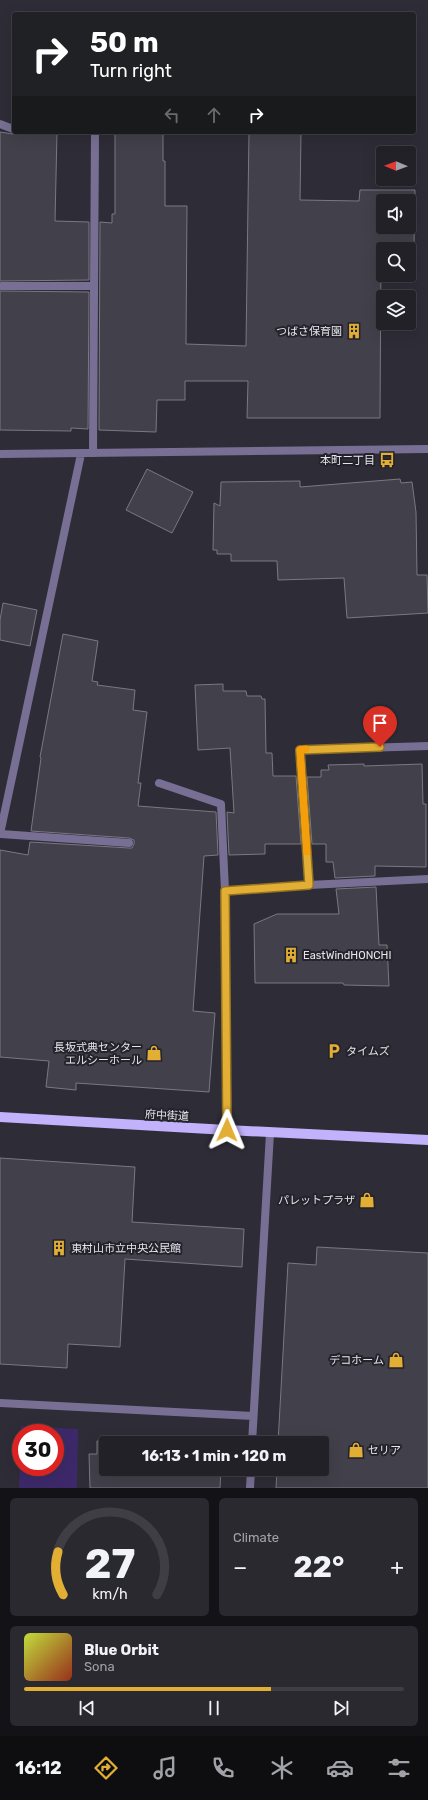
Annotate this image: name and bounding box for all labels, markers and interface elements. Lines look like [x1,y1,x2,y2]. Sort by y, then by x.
text: 50 m [90,26,159,59]
icon: right [24,28,76,80]
text: Turn right [90,60,172,82]
icon: left [161,104,183,126]
icon: ahead [203,104,225,126]
icon: right [245,104,267,126]
north arrow [376,146,416,186]
map controls [376,146,416,330]
button: sound [376,194,416,234]
button: search [376,242,416,282]
button: layers [376,290,416,330]
building icon: つばさ保育園 [345,322,363,340]
place label: つばさ保育園 [276,325,342,338]
bus stop icon: 本町二丁目 [378,451,396,469]
place label: 本町二丁目 [320,454,375,467]
pin [363,706,397,747]
icon: arrive [369,712,391,734]
building icon: EastWindHONCHI [282,946,300,964]
place label: EastWindHONCHI [303,949,391,962]
place label: 長坂式典センター エルシーホール [54,1041,142,1067]
parking icon: タイムズ [325,1042,343,1060]
shop icon: 長坂式典センター エルシーホール [145,1044,163,1062]
place label: タイムズ [346,1045,390,1058]
street label: 府中街道 [145,1108,189,1123]
position arrow [206,1109,248,1151]
shop icon: パレットプラザ [358,1191,376,1209]
place label: パレットプラザ [278,1194,355,1207]
building icon: 東村山市立中央公民館 [50,1239,68,1257]
place label: 東村山市立中央公民館 [71,1242,181,1255]
shop icon: デコホーム [387,1351,405,1369]
place label: デコホーム [329,1354,384,1367]
speed limit sign: 30 [12,1424,64,1476]
shop icon: セリア [347,1441,365,1459]
place label: セリア [368,1444,401,1457]
text: 16:13 · 1 min · 120 m [142,1447,286,1465]
text: Climate [233,1530,279,1545]
text: 27 [84,1539,135,1588]
text: 22° [293,1549,344,1585]
text: − [233,1554,247,1581]
text: + [390,1554,404,1581]
text: km/h [92,1586,127,1603]
text: Blue Orbit [84,1641,159,1659]
text: Sona [84,1659,115,1674]
icon: previous [76,1697,98,1719]
icon: pause [203,1697,225,1719]
icon: next [330,1697,352,1719]
icon: directions [92,1754,120,1782]
icon: music [151,1754,179,1782]
icon: phone [209,1754,237,1782]
icon: climate [268,1754,296,1782]
icon: car [326,1754,354,1782]
icon: filters [385,1754,413,1782]
text: 16:12 [15,1757,62,1779]

